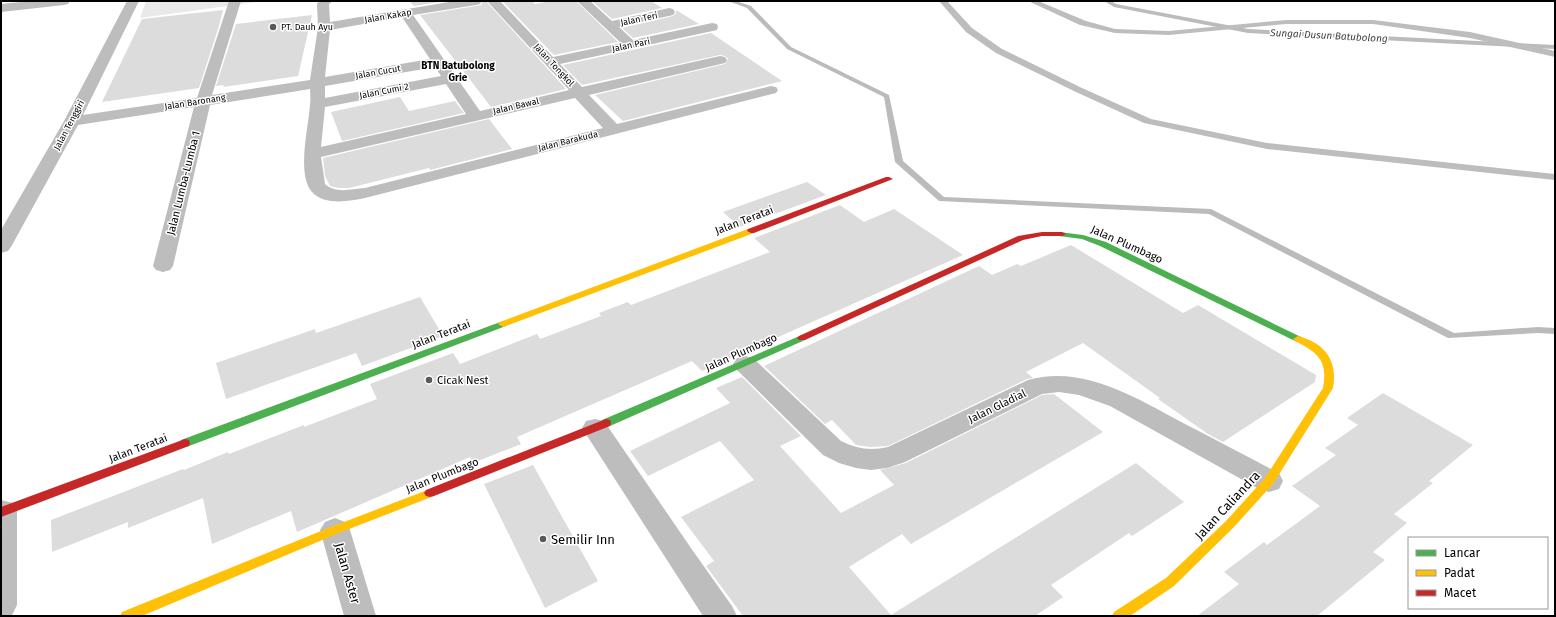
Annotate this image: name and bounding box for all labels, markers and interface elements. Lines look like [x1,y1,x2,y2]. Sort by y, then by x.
street label: Jalan Kakap [364,7,412,25]
street label: Jalan Teri [619,10,659,28]
marker: PT. Dauh Ayu [268,22,278,32]
place label: PT. Dauh Ayu [281,22,333,32]
water label: Sungai Dusun Batubolong [1269,27,1388,45]
street label: Jalan Pari [611,36,651,54]
street label: Jalan Tongkol [532,42,576,89]
district label: BTN Batubolong Grie [421,60,495,84]
street label: Jalan Cucut [355,63,402,81]
street label: Jalan Cumi 2 [359,81,409,101]
street label: Jalan Baronang [164,92,227,112]
street label: Jalan Bawal [492,96,540,116]
street label: Jalan Tenggiri [52,98,86,152]
street label: Jalan Barakuda [537,129,599,153]
street label: Jalan Lumba-Lumba 1 [164,130,203,237]
street label: Jalan Teratai [713,203,775,238]
street label: Jalan Plumbago [1089,223,1165,266]
street label: Jalan Teratai [410,317,472,352]
street label: Jalan Plumbago [703,331,779,374]
place label: Cicak Nest [437,374,489,387]
marker: Cicak Nest [424,375,434,385]
street label: Jalan Gladial [966,387,1028,426]
street label: Jalan Teratai [107,431,169,466]
street label: Jalan Plumbago [404,455,480,496]
street label: Jalan Caliandra [1192,468,1263,543]
place label: Semilir Inn [551,532,615,547]
marker: Semilir Inn [538,534,548,544]
legend [1408,537,1548,609]
street label: Jalan Aster [332,541,363,605]
text: Lancar [1444,546,1481,560]
text: Padat [1444,566,1476,580]
text: Macet [1444,586,1477,600]

